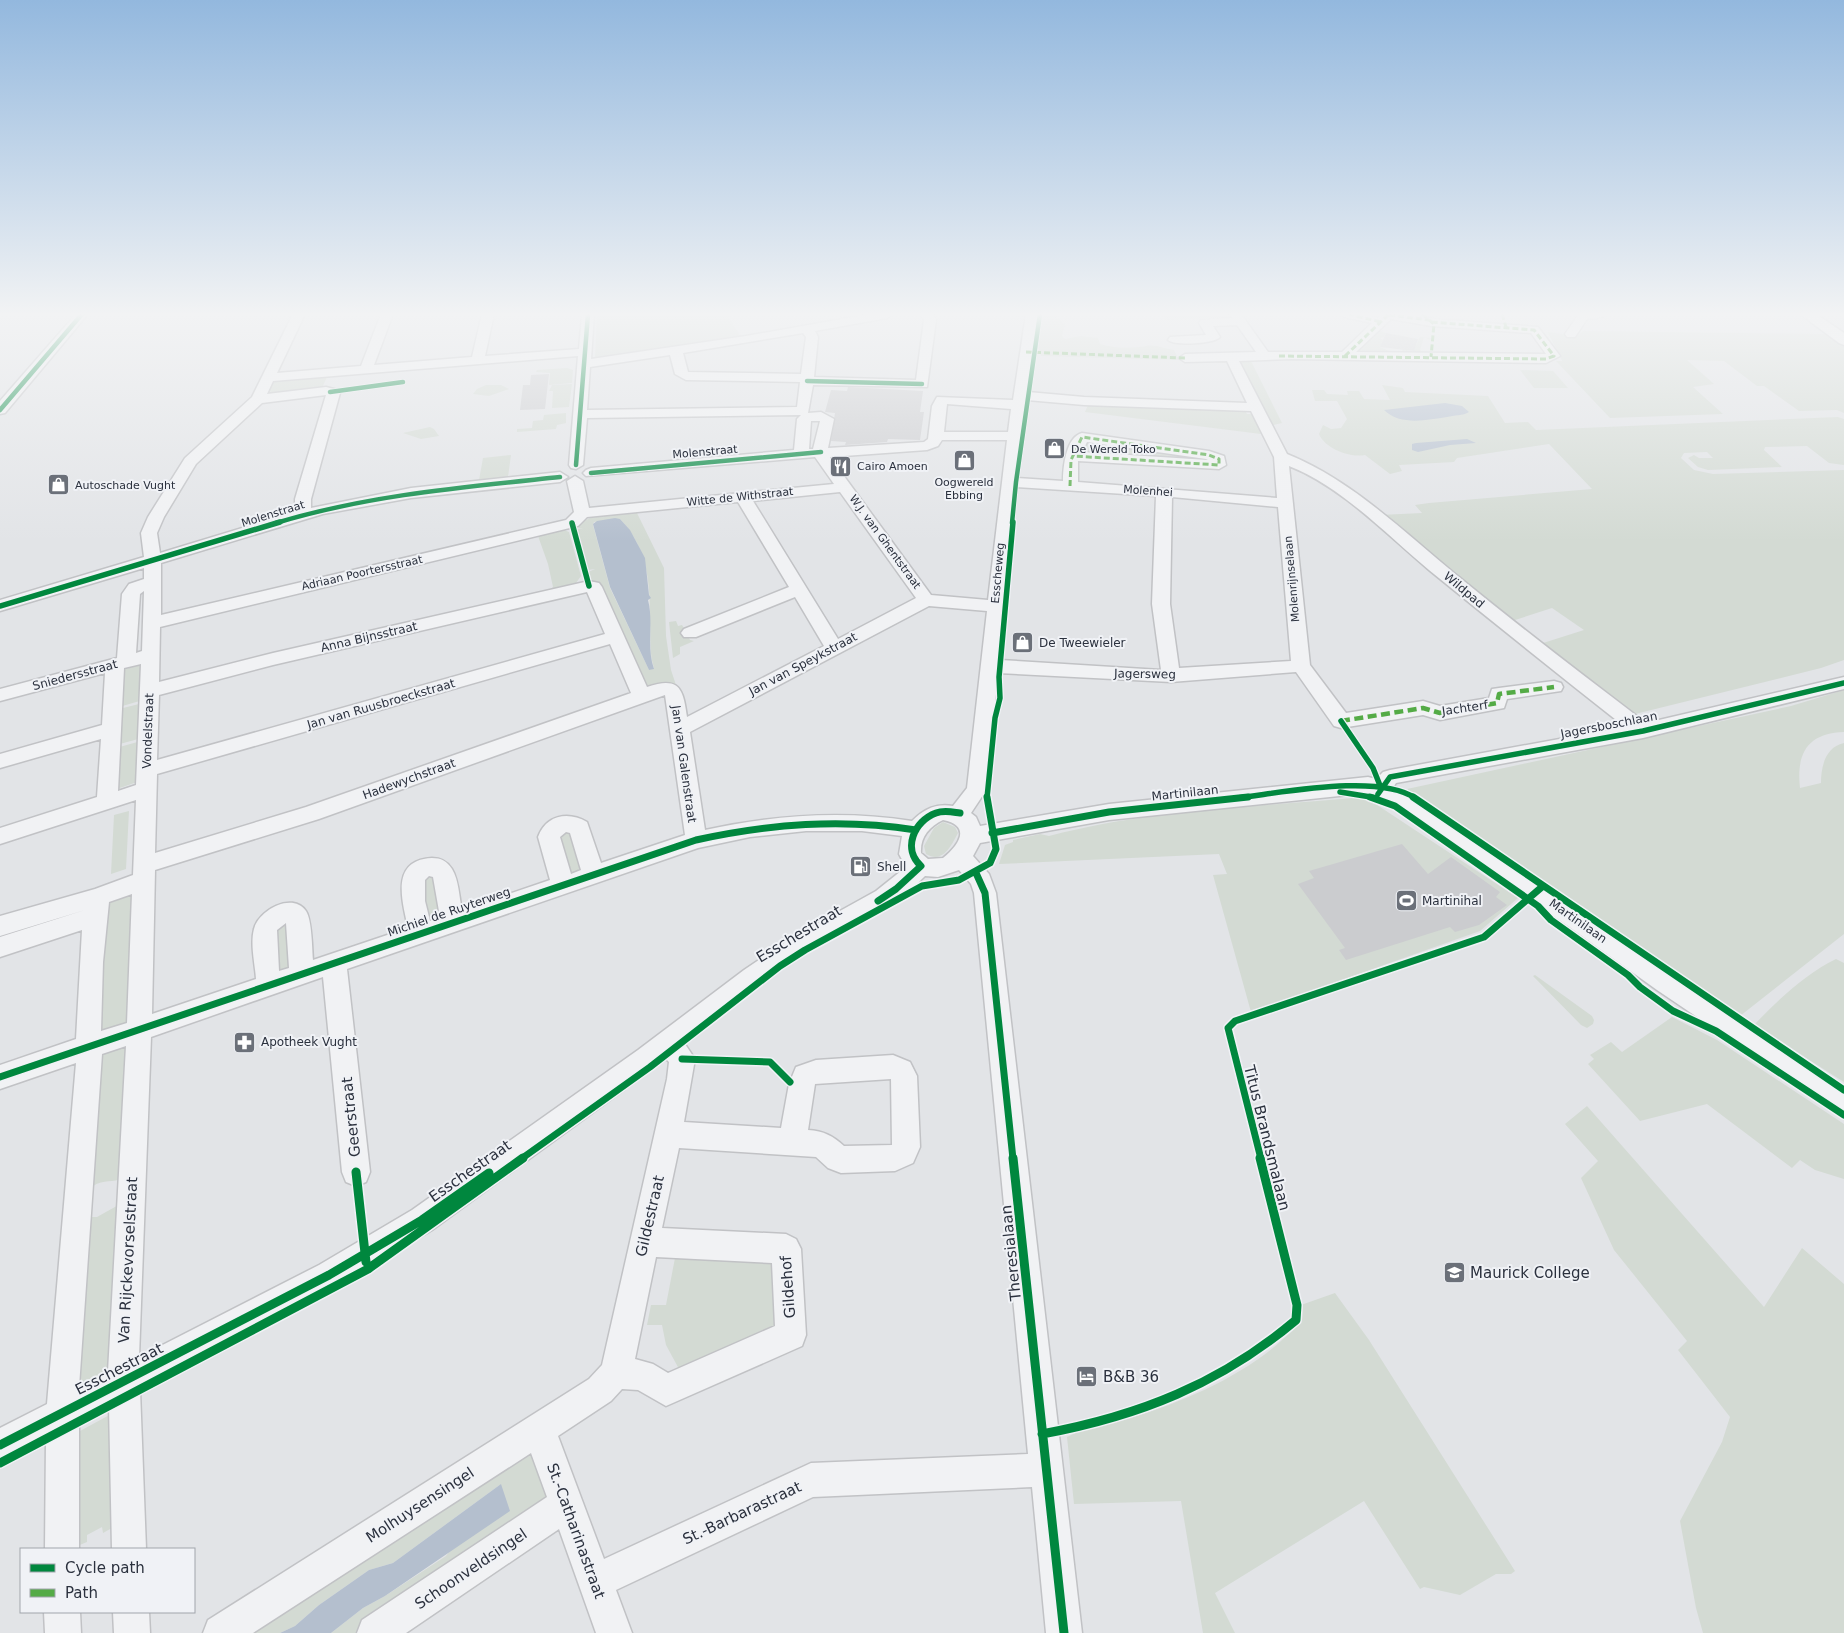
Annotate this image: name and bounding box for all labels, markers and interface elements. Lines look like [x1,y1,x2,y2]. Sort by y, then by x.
shop icon: De Wereld Toko [1043,437,1067,461]
street label: Molenstraat [672,443,739,461]
place label: De Wereld Toko [1071,443,1156,456]
shop icon: Oogwereld Ebbing [952,449,976,473]
restaurant icon: Cairo Amoen [829,454,853,478]
place label: Cairo Amoen [857,460,928,473]
shop icon: Autoschade Vught [47,473,71,497]
place label: Oogwereld Ebbing [934,476,994,502]
place label: Autoschade Vught [75,479,176,492]
street label: Molenhei [1123,483,1173,499]
street label: Witte de Withstraat [686,485,795,509]
street label: W.J. van Ghentstraat [847,492,924,592]
street label: Molenstraat [240,498,307,530]
street label: Molenrijnselaan [1282,535,1302,623]
street label: Esscheweg [989,542,1007,604]
street label: Adriaan Poortersstraat [300,553,424,593]
street label: Wildpad [1441,569,1487,611]
street label: Anna Bijnsstraat [319,619,419,655]
street label: Jan van Speykstraat [746,629,860,699]
shop icon: De Tweewieler [1011,631,1035,655]
place label: De Tweewieler [1039,636,1126,650]
street label: Sniedersstraat [31,657,119,693]
street label: Jagersweg [1113,666,1176,682]
street label: Jan van Ruusbroeckstraat [304,676,457,732]
street label: Vondelstraat [140,693,156,769]
street label: Jachterf [1440,698,1490,718]
street label: Jan van Galenstraat [669,703,699,824]
street label: Jagersboschlaan [1559,709,1659,741]
street label: Hadewychstraat [361,756,458,802]
street label: Martinilaan [1151,783,1219,803]
fuel station icon: Shell [849,855,873,879]
place label: Shell [877,860,906,874]
street label: Michiel de Ruyterweg [386,884,512,940]
sports icon: Martinihal [1394,889,1418,913]
place label: Martinihal [1422,894,1482,908]
street label: Martinilaan [1546,896,1610,946]
street label: Esschestraat [753,901,845,966]
pharmacy icon: Apotheek Vught [233,1030,257,1054]
place label: Apotheek Vught [261,1035,357,1049]
street label: Titus Brandsmalaan [1240,1062,1294,1213]
street label: Geerstraat [338,1076,364,1158]
street label: Esschestraat [425,1136,515,1206]
street label: Gildestraat [632,1174,668,1258]
street label: Van Rijckevorselstraat [115,1176,141,1344]
street label: Theresialaan [997,1204,1025,1303]
street label: Gildehof [777,1254,799,1319]
school or university icon: Maurick College [1442,1261,1466,1285]
place label: Maurick College [1470,1264,1590,1282]
street label: Esschestraat [72,1339,166,1399]
hotel icon: B&B 36 [1075,1365,1099,1389]
place label: B&B 36 [1103,1368,1159,1386]
street label: St.-Catharinastraat [543,1461,609,1601]
street label: Molhuysensingel [363,1463,477,1547]
street label: St.-Barbarastraat [680,1478,804,1548]
street label: Schoonveldsingel [412,1525,530,1613]
legend [20,1548,195,1613]
text: Cycle path [65,1559,145,1577]
text: Path [65,1584,98,1602]

